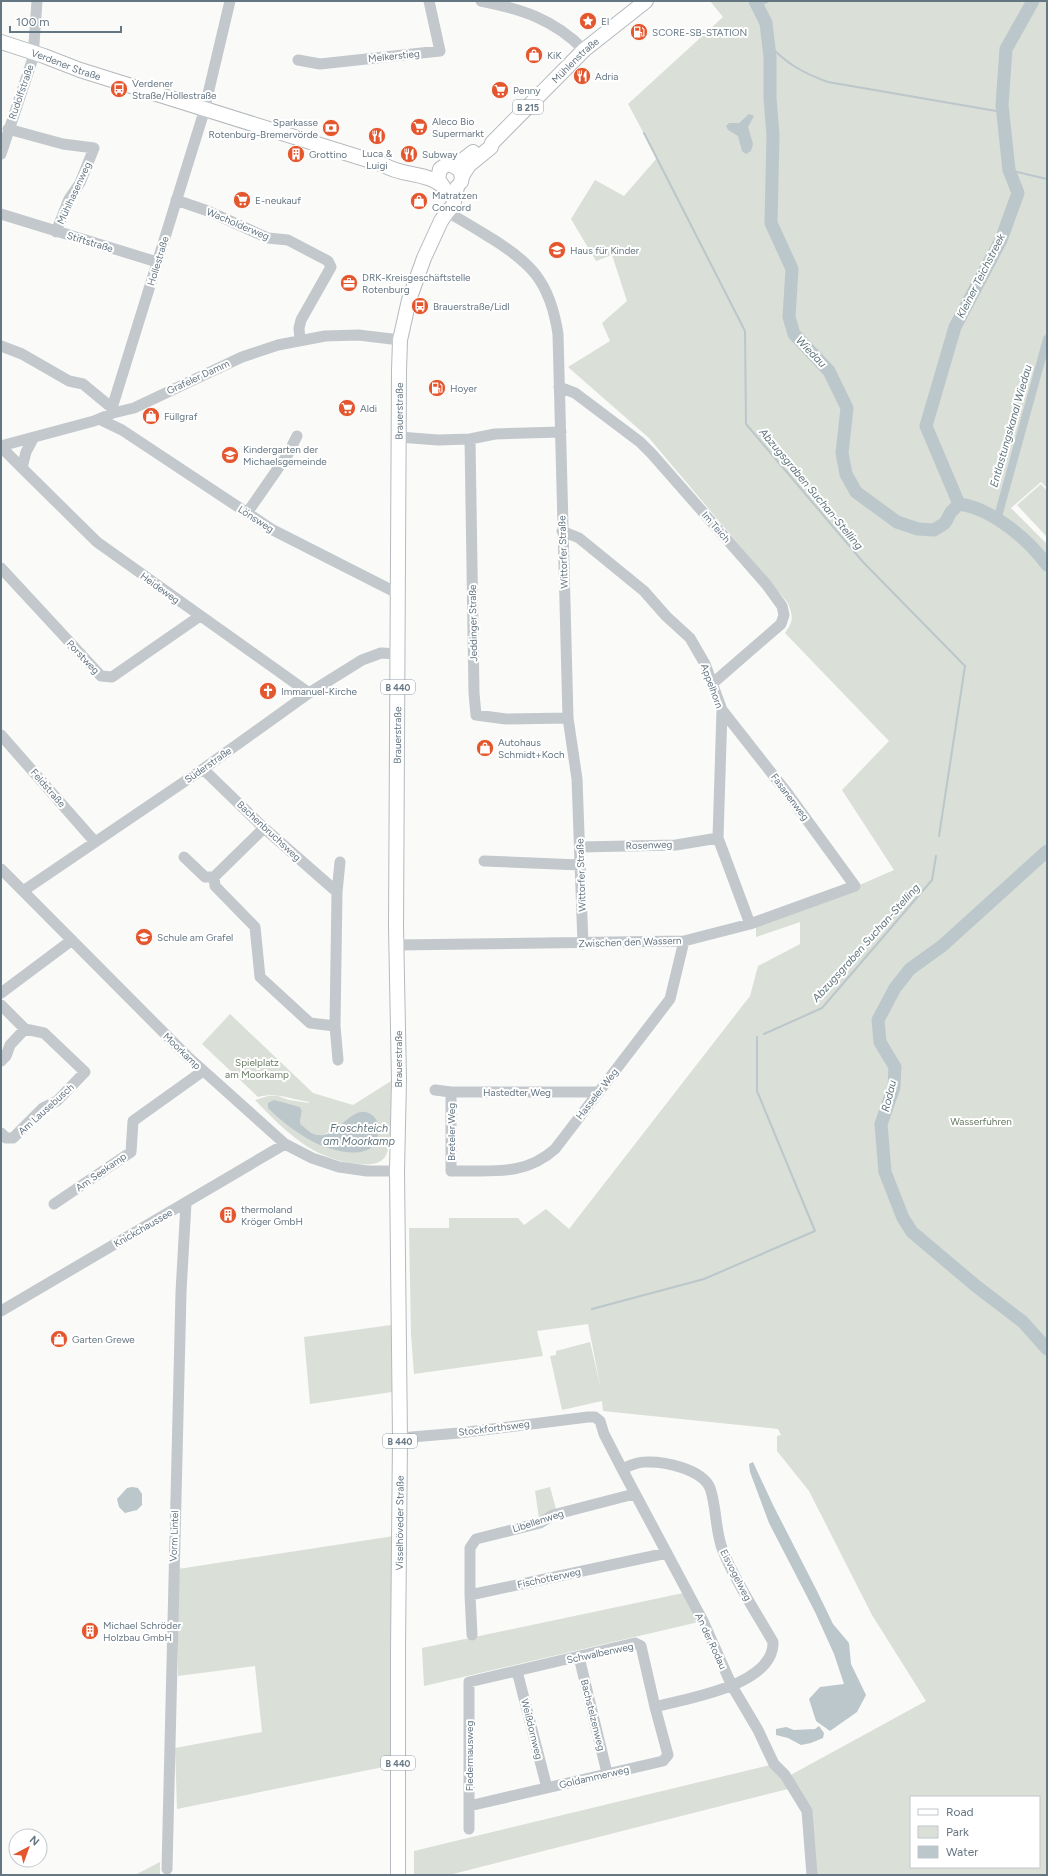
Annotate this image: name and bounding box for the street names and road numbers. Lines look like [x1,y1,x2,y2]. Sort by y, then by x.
street label: Mühlenstraße [549,34,602,86]
street label: Verdener Straße [30,46,103,83]
street label: Melkerstieg [368,47,421,65]
street label: Rudolfstraße [6,62,37,121]
road number: B 215 [513,100,543,114]
street label: Mühlhasenweg [54,160,94,226]
street label: Wacholderweg [205,205,272,243]
street label: Stiftstraße [65,229,115,255]
street label: Hollestraße [144,234,172,287]
street label: Grafeler Damm [165,357,231,397]
street label: Brauerstraße [392,382,405,440]
street label: Lönsweg [236,503,277,535]
street label: Im Teich [699,509,733,546]
street label: Wittorfer Straße [555,515,571,589]
street label: Heideweg [138,569,182,607]
street label: Jeddinger Straße [466,584,480,662]
street label: Porstweg [64,637,102,677]
street label: Appelhorn [698,662,726,711]
road number: B 440 [381,680,415,694]
street label: Brauerstraße [390,706,404,764]
street label: Süderstraße [182,744,234,786]
street label: Feldstraße [28,766,69,810]
street label: Fasanenweg [768,771,812,823]
street label: Bachenbruchsweg [234,798,304,864]
street label: Wittorfer Straße [573,838,589,912]
street label: Rosenweg [625,838,673,852]
street label: Zwischen den Wassern [578,934,682,950]
street label: Moorkamp [160,1030,204,1072]
street label: Brauerstraße [392,1030,405,1088]
street label: Hasseler Weg [573,1066,621,1122]
street label: Am Lausebusch [15,1080,77,1138]
street label: Hastedter Weg [483,1086,551,1099]
street label: Breteler Weg [445,1103,458,1161]
street label: Am Seekamp [73,1150,129,1194]
street label: Knickchaussee [111,1206,175,1250]
street label: Stockforthsweg [458,1417,531,1439]
road number: B 440 [383,1434,417,1448]
street label: Visselhöveder Straße [392,1475,406,1570]
street label: Libellenweg [511,1507,565,1535]
street label: Vorm Lintel [167,1510,181,1562]
street label: Eisvogelweg [717,1547,755,1603]
street label: Fischotterweg [516,1565,582,1591]
street label: An der Rodau [692,1611,730,1671]
street label: Schwalbenweg [565,1640,635,1666]
street label: Bachstelzenweg [578,1678,608,1752]
street label: Weißdornweg [518,1697,546,1761]
street label: Fledermausweg [463,1721,476,1791]
road number: B 440 [381,1756,415,1770]
street label: Goldammerweg [558,1763,630,1791]

